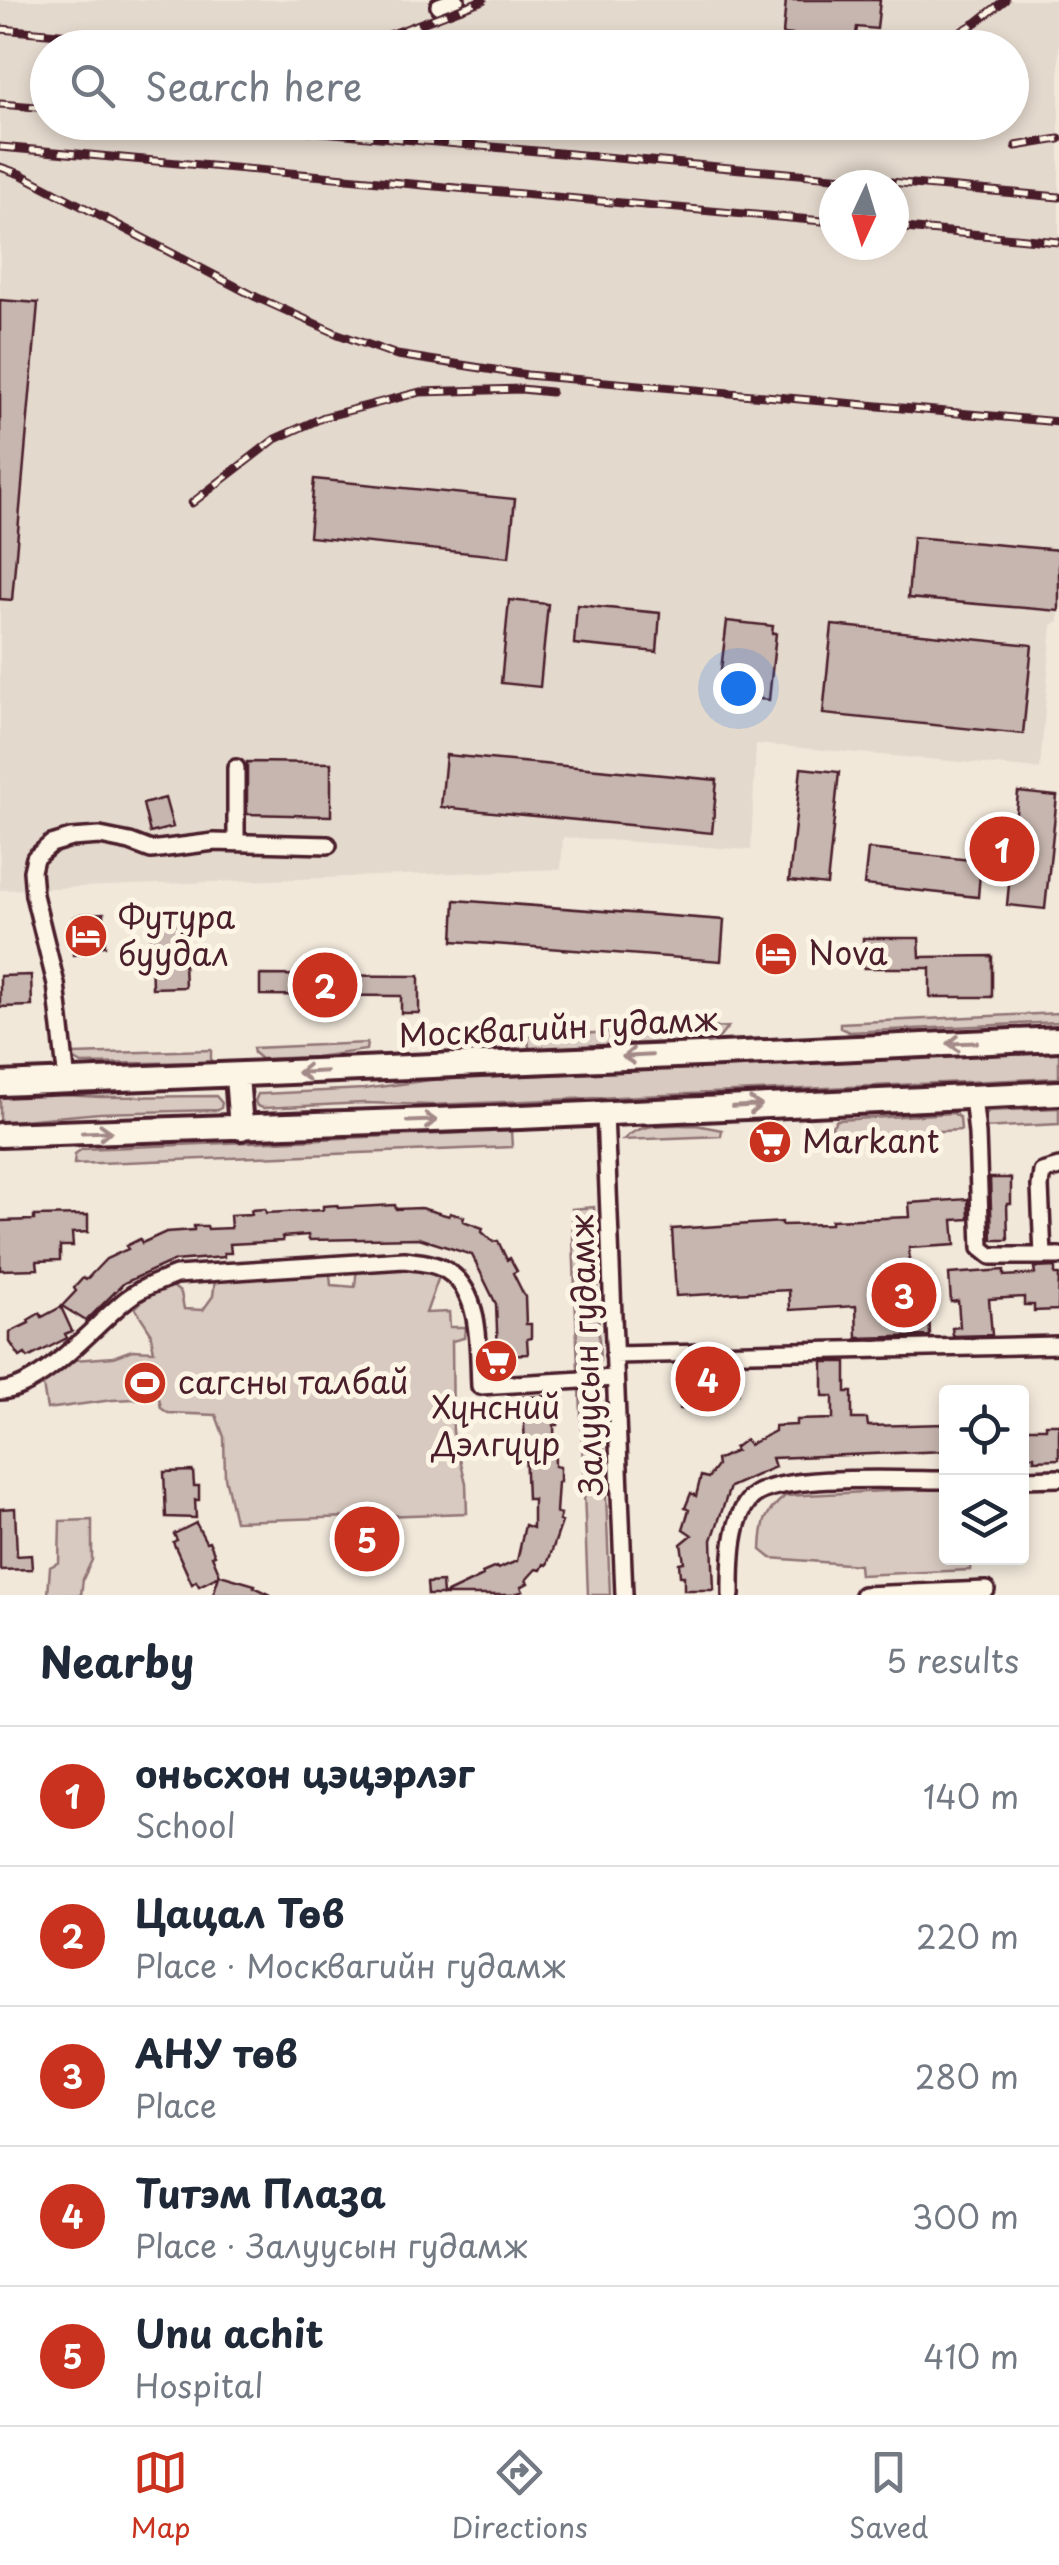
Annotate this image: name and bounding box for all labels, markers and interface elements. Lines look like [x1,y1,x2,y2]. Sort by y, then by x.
search box [30,30,1029,140]
text: Search here [145,57,362,114]
icon: search [65,58,120,113]
north arrow [819,170,909,260]
your location [713,663,764,714]
pin: 1 [970,812,1034,886]
place label: Футура буудал [118,892,235,977]
hotel icon: Футура буудал [63,913,109,959]
place label: Nova [808,928,888,976]
hotel icon: Nova [753,931,799,977]
pin: 2 [292,948,358,1022]
street label: Москвагийн гудамж [397,994,719,1058]
one-way arrow [946,1034,978,1053]
one-way arrow [621,1047,653,1066]
one-way arrow [297,1063,329,1082]
one-way arrow [730,1096,762,1115]
one-way arrow [406,1111,438,1130]
place label: Markant [802,1116,940,1164]
supermarket icon: Markant [747,1119,793,1165]
one-way arrow [81,1123,113,1142]
street label: Залуусын гудамж [556,1213,614,1497]
pin: 3 [872,1258,936,1332]
supermarket icon: Хүнсний Дэлгүүр [473,1338,519,1384]
pin: 4 [676,1342,740,1416]
place label: сагсны талбай [178,1357,408,1405]
sports icon: сагсны талбай [122,1360,168,1406]
place label: Хүнсний Дэлгүүр [431,1382,560,1467]
map controls [939,1385,1029,1565]
button: locate [939,1385,1029,1475]
button: layers [939,1475,1029,1565]
pin: 5 [334,1502,400,1576]
text: Nearby [40,1629,194,1692]
text: 5 results [886,1636,1019,1684]
text: оньсхон цэцэрлэг [135,1744,474,1801]
text: 1 [65,1772,80,1820]
text: 140 m [923,1772,1019,1820]
text: School [135,1801,236,1849]
text: Цацал Төв [135,1884,344,1941]
text: 2 [61,1912,84,1960]
text: 220 m [916,1912,1019,1960]
text: Place · Москвагийн гудамж [135,1941,565,1989]
text: АНУ төв [135,2024,298,2081]
text: 3 [62,2052,83,2100]
text: 280 m [915,2052,1019,2100]
text: Place [135,2081,217,2129]
text: Титэм Плаза [135,2164,386,2221]
text: 4 [62,2192,83,2240]
text: 300 m [911,2192,1019,2240]
text: Place · Залуусын гудамж [135,2221,527,2269]
text: Unu achit [135,2304,324,2361]
text: 5 [62,2332,83,2380]
text: 410 m [923,2332,1019,2380]
text: Hospital [135,2361,263,2409]
tab: Map [131,2445,190,2548]
tab: Directions [452,2445,588,2548]
tab: Saved [849,2445,928,2548]

